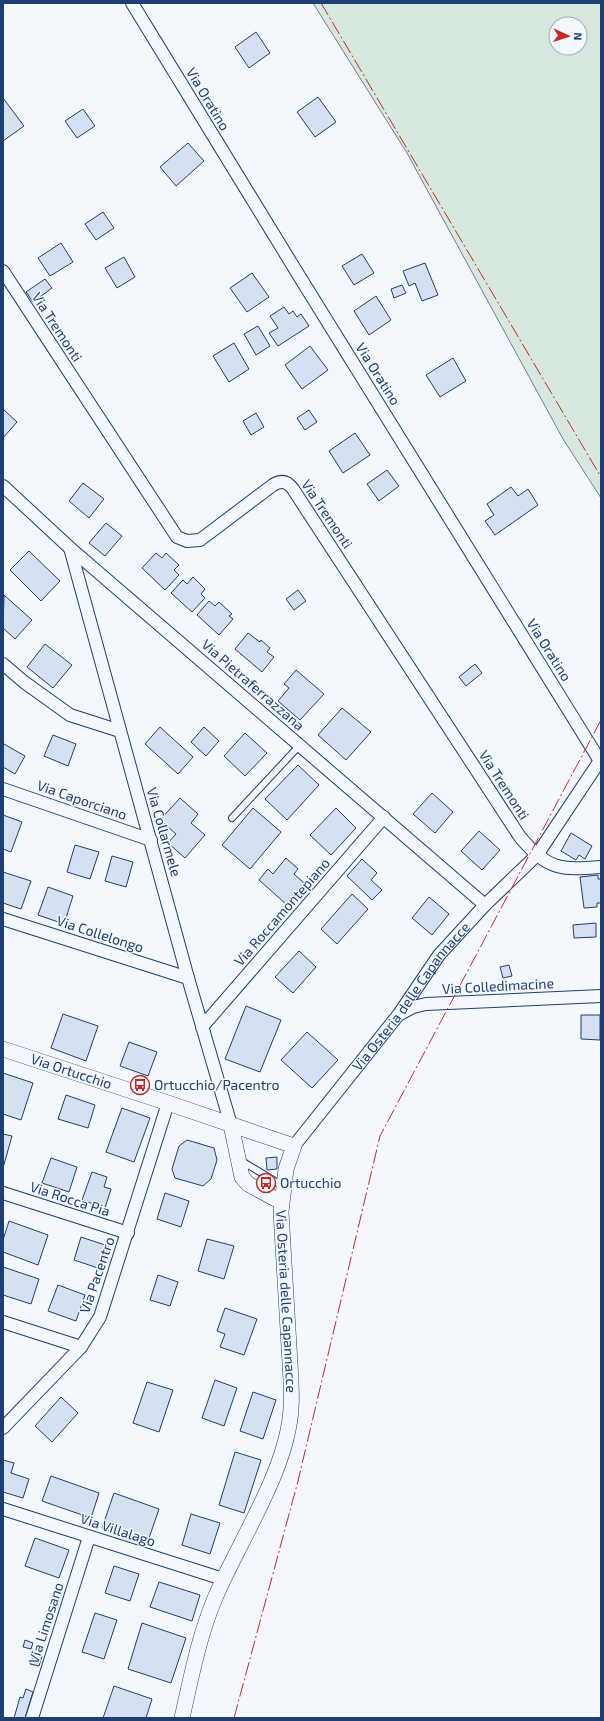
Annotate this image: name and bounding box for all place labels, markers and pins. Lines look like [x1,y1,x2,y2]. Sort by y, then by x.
bus stop icon: Ortucchio/Pacentro [129,1074,151,1096]
place label: Ortucchio/Pacentro [154,1076,279,1093]
bus stop icon: Ortucchio [255,1172,277,1194]
place label: Ortucchio [280,1174,341,1191]

